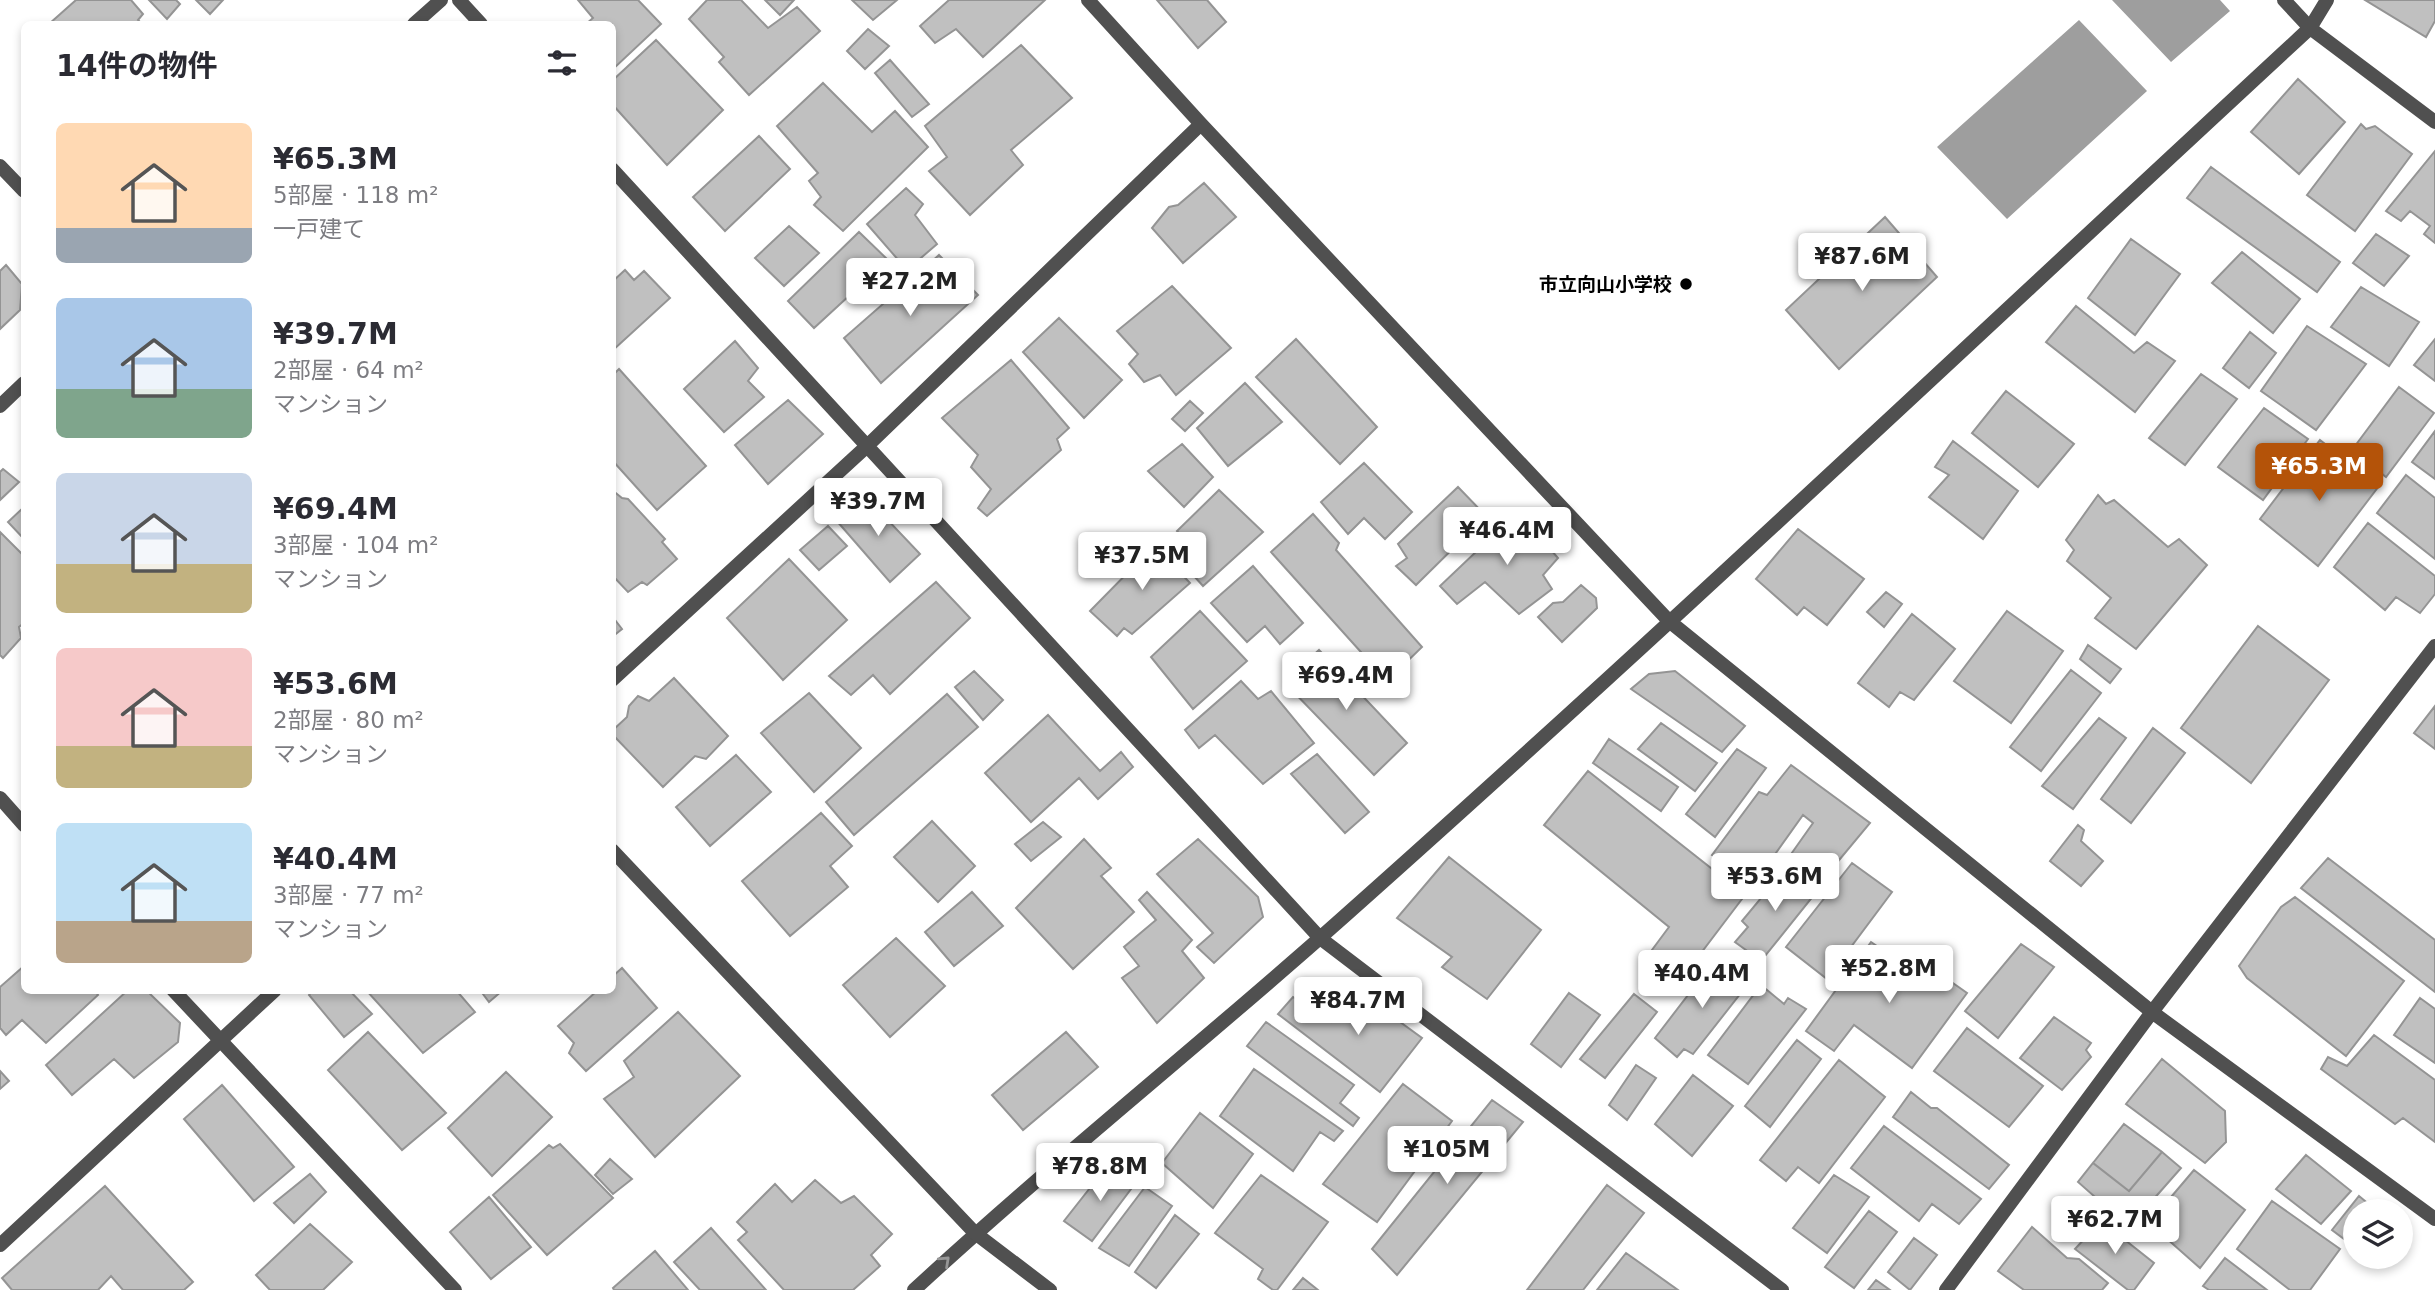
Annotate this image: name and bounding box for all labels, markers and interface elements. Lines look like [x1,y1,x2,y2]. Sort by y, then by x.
icon: filters [543,44,581,82]
text: 14件の物件 [56,48,218,83]
text: ¥65.3M [273,141,398,176]
icon: home [112,151,196,235]
text: 5部屋 · 118 m² [273,182,438,208]
text: 一戸建て [273,216,365,242]
pin: ¥87.6M [1805,233,1919,293]
text: ¥87.6M [1814,243,1910,269]
pin: ¥27.2M [853,258,967,318]
text: ¥27.2M [862,268,958,294]
place label: 市立向山小学校 [1539,273,1672,295]
marker: 市立向山小学校 [1678,276,1694,292]
text: ¥39.7M [273,316,398,351]
icon: home [112,326,196,410]
text: 2部屋 · 64 m² [273,357,424,383]
text: マンション [273,391,388,417]
pin: ¥65.3M [2262,444,2376,503]
text: ¥65.3M [2271,453,2367,479]
pin: ¥39.7M [821,478,935,538]
text: ¥39.7M [830,488,926,514]
text: ¥69.4M [273,491,398,526]
icon: home [112,501,196,585]
pin: ¥46.4M [1450,508,1564,567]
text: ¥46.4M [1459,517,1555,543]
text: 3部屋 · 104 m² [273,532,438,558]
pin: ¥37.5M [1085,532,1199,592]
text: ¥37.5M [1094,542,1190,568]
text: マンション [273,566,388,592]
pin: ¥69.4M [1289,652,1403,712]
text: ¥69.4M [1298,662,1394,688]
text: ¥53.6M [273,666,398,701]
icon: home [112,676,196,760]
text: 2部屋 · 80 m² [273,707,424,733]
text: マンション [273,741,388,767]
text: ¥40.4M [273,841,398,876]
icon: home [112,851,196,935]
pin: ¥53.6M [1718,853,1832,913]
text: ¥53.6M [1727,863,1823,889]
text: 3部屋 · 77 m² [273,882,424,908]
text: マンション [273,916,388,942]
pin: ¥52.8M [1832,946,1946,1005]
pin: ¥40.4M [1645,950,1759,1010]
text: ¥52.8M [1841,955,1937,981]
text: ¥40.4M [1654,960,1750,986]
pin: ¥84.7M [1301,978,1415,1037]
text: ¥84.7M [1310,987,1406,1013]
pin: ¥105M [1398,1126,1496,1186]
text: ¥105M [1404,1136,1490,1162]
pin: ¥78.8M [1043,1144,1157,1203]
text: ¥78.8M [1052,1153,1148,1179]
pin: ¥62.7M [2058,1196,2172,1256]
map controls [2343,1199,2413,1269]
button: layers [2343,1199,2413,1269]
text: ¥62.7M [2067,1206,2163,1232]
one-way arrow [937,1257,950,1270]

